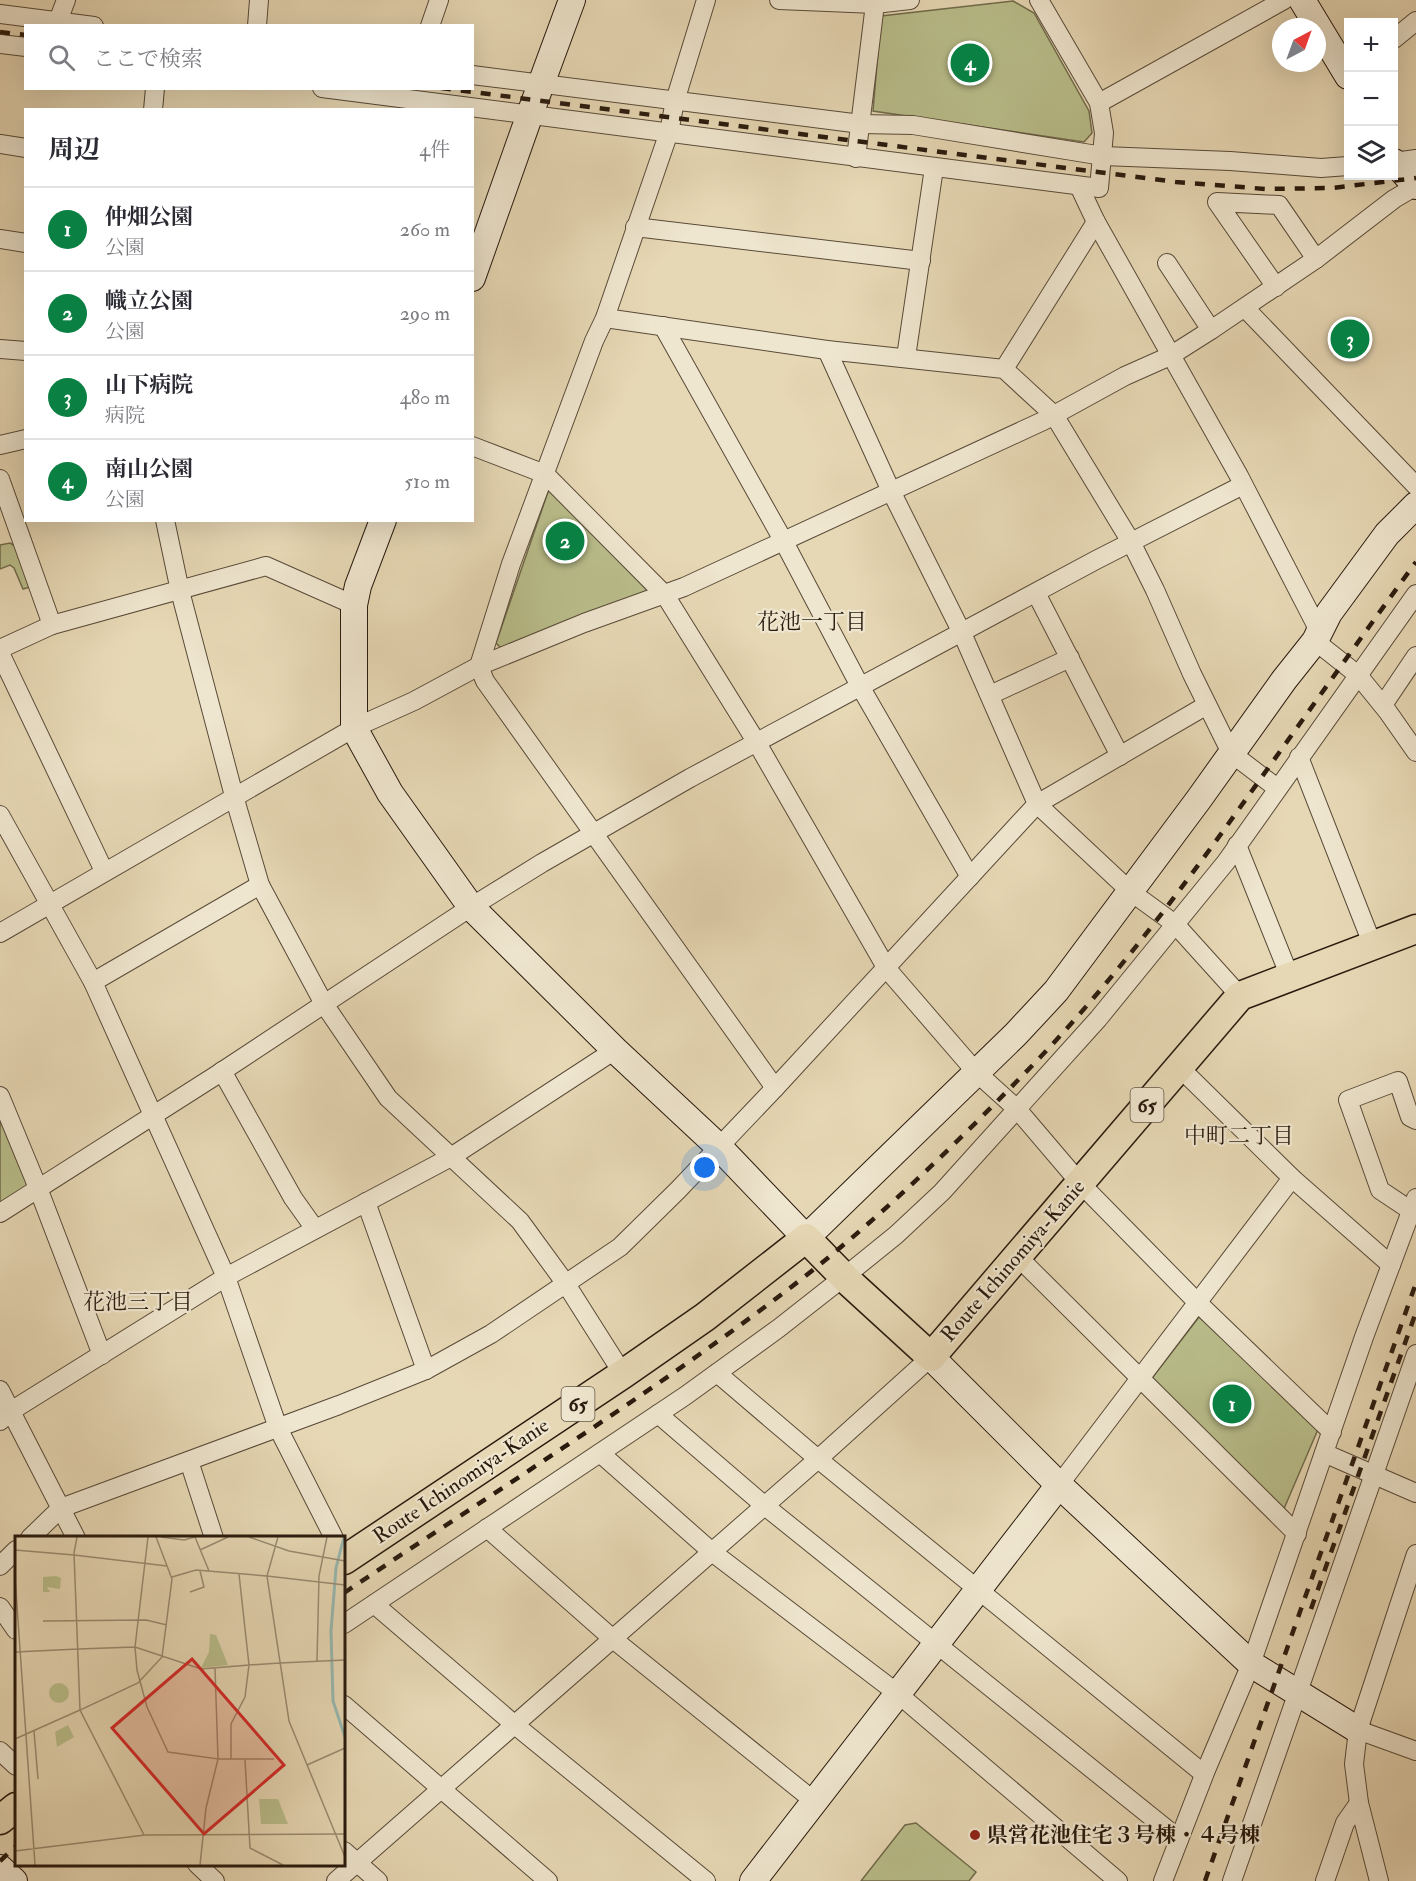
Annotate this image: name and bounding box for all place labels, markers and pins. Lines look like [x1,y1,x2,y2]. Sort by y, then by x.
pin: 4 [950,40,990,86]
pin: 3 [1330,316,1370,362]
pin: 2 [546,518,584,564]
pin: 1 [1212,1382,1252,1426]
place label: 県営花池住宅３号棟・４号棟 [987,1822,1260,1849]
marker: 県営花池住宅３号棟・４号棟 [968,1828,982,1842]

